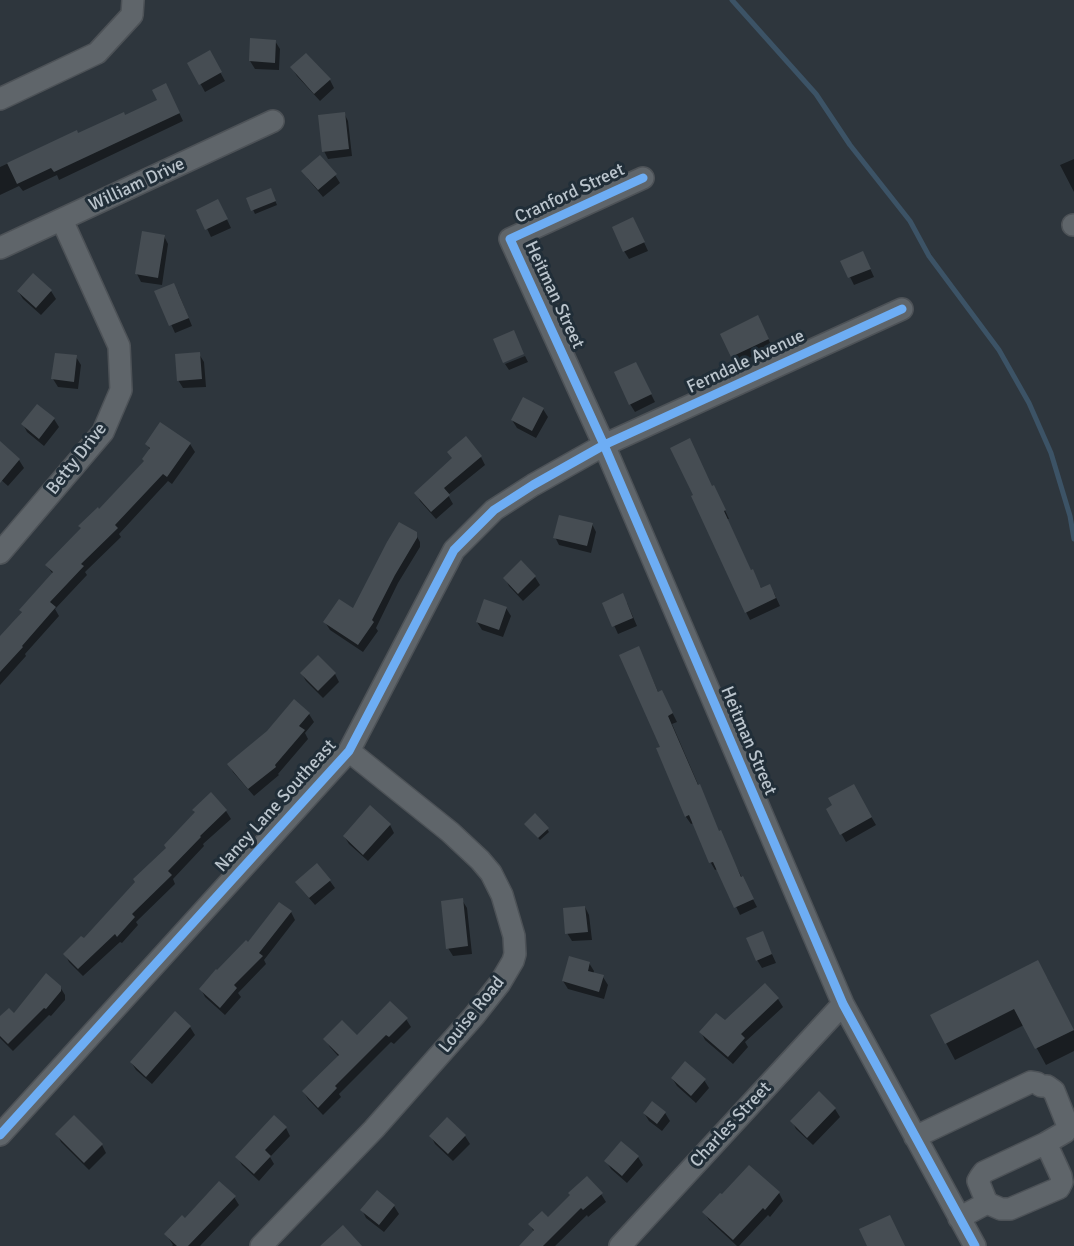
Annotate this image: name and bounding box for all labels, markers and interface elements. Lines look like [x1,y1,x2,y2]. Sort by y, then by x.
street label: William Drive [86,153,188,217]
street label: Cranford Street [512,159,628,229]
street label: Heitman Street [520,238,588,352]
street label: Ferndale Avenue [684,325,808,399]
street label: Betty Drive [42,419,112,499]
street label: Heitman Street [715,683,781,799]
street label: Nancy Lane Southeast [211,735,341,877]
street label: Louise Road [435,972,509,1058]
street label: Charles Street [686,1078,776,1172]

